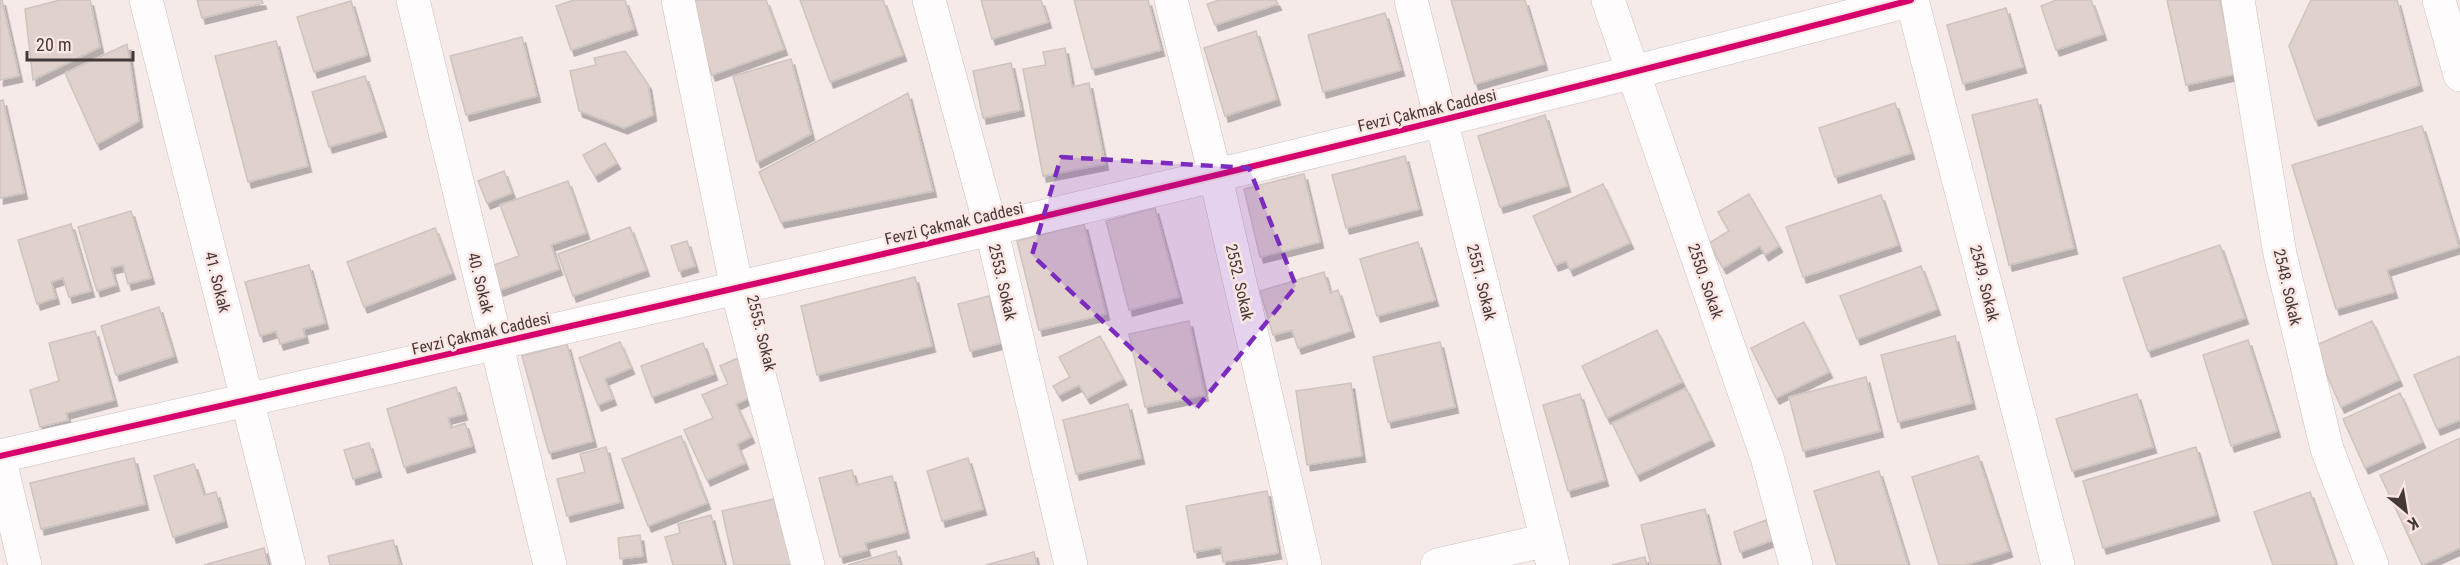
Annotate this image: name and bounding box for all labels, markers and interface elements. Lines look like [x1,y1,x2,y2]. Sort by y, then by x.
scale bar [27,24,134,62]
text: 20 m [36,34,71,55]
street label: Fevzi Çakmak Caddesi [1356,85,1498,136]
street label: Fevzi Çakmak Caddesi [883,198,1025,249]
street label: 2550. Sokak [1684,241,1727,322]
street label: 2553. Sokak [984,242,1021,323]
street label: 2552. Sokak [1221,242,1258,323]
street label: 2551. Sokak [1463,242,1500,323]
street label: 2549. Sokak [1966,243,2003,324]
street label: 2548. Sokak [2269,247,2306,328]
street label: 41. Sokak [201,250,234,315]
street label: 40. Sokak [464,251,497,316]
street label: 2555. Sokak [743,293,780,374]
street label: Fevzi Çakmak Caddesi [410,308,552,359]
north arrow [2376,481,2436,541]
text: K [2405,513,2422,534]

